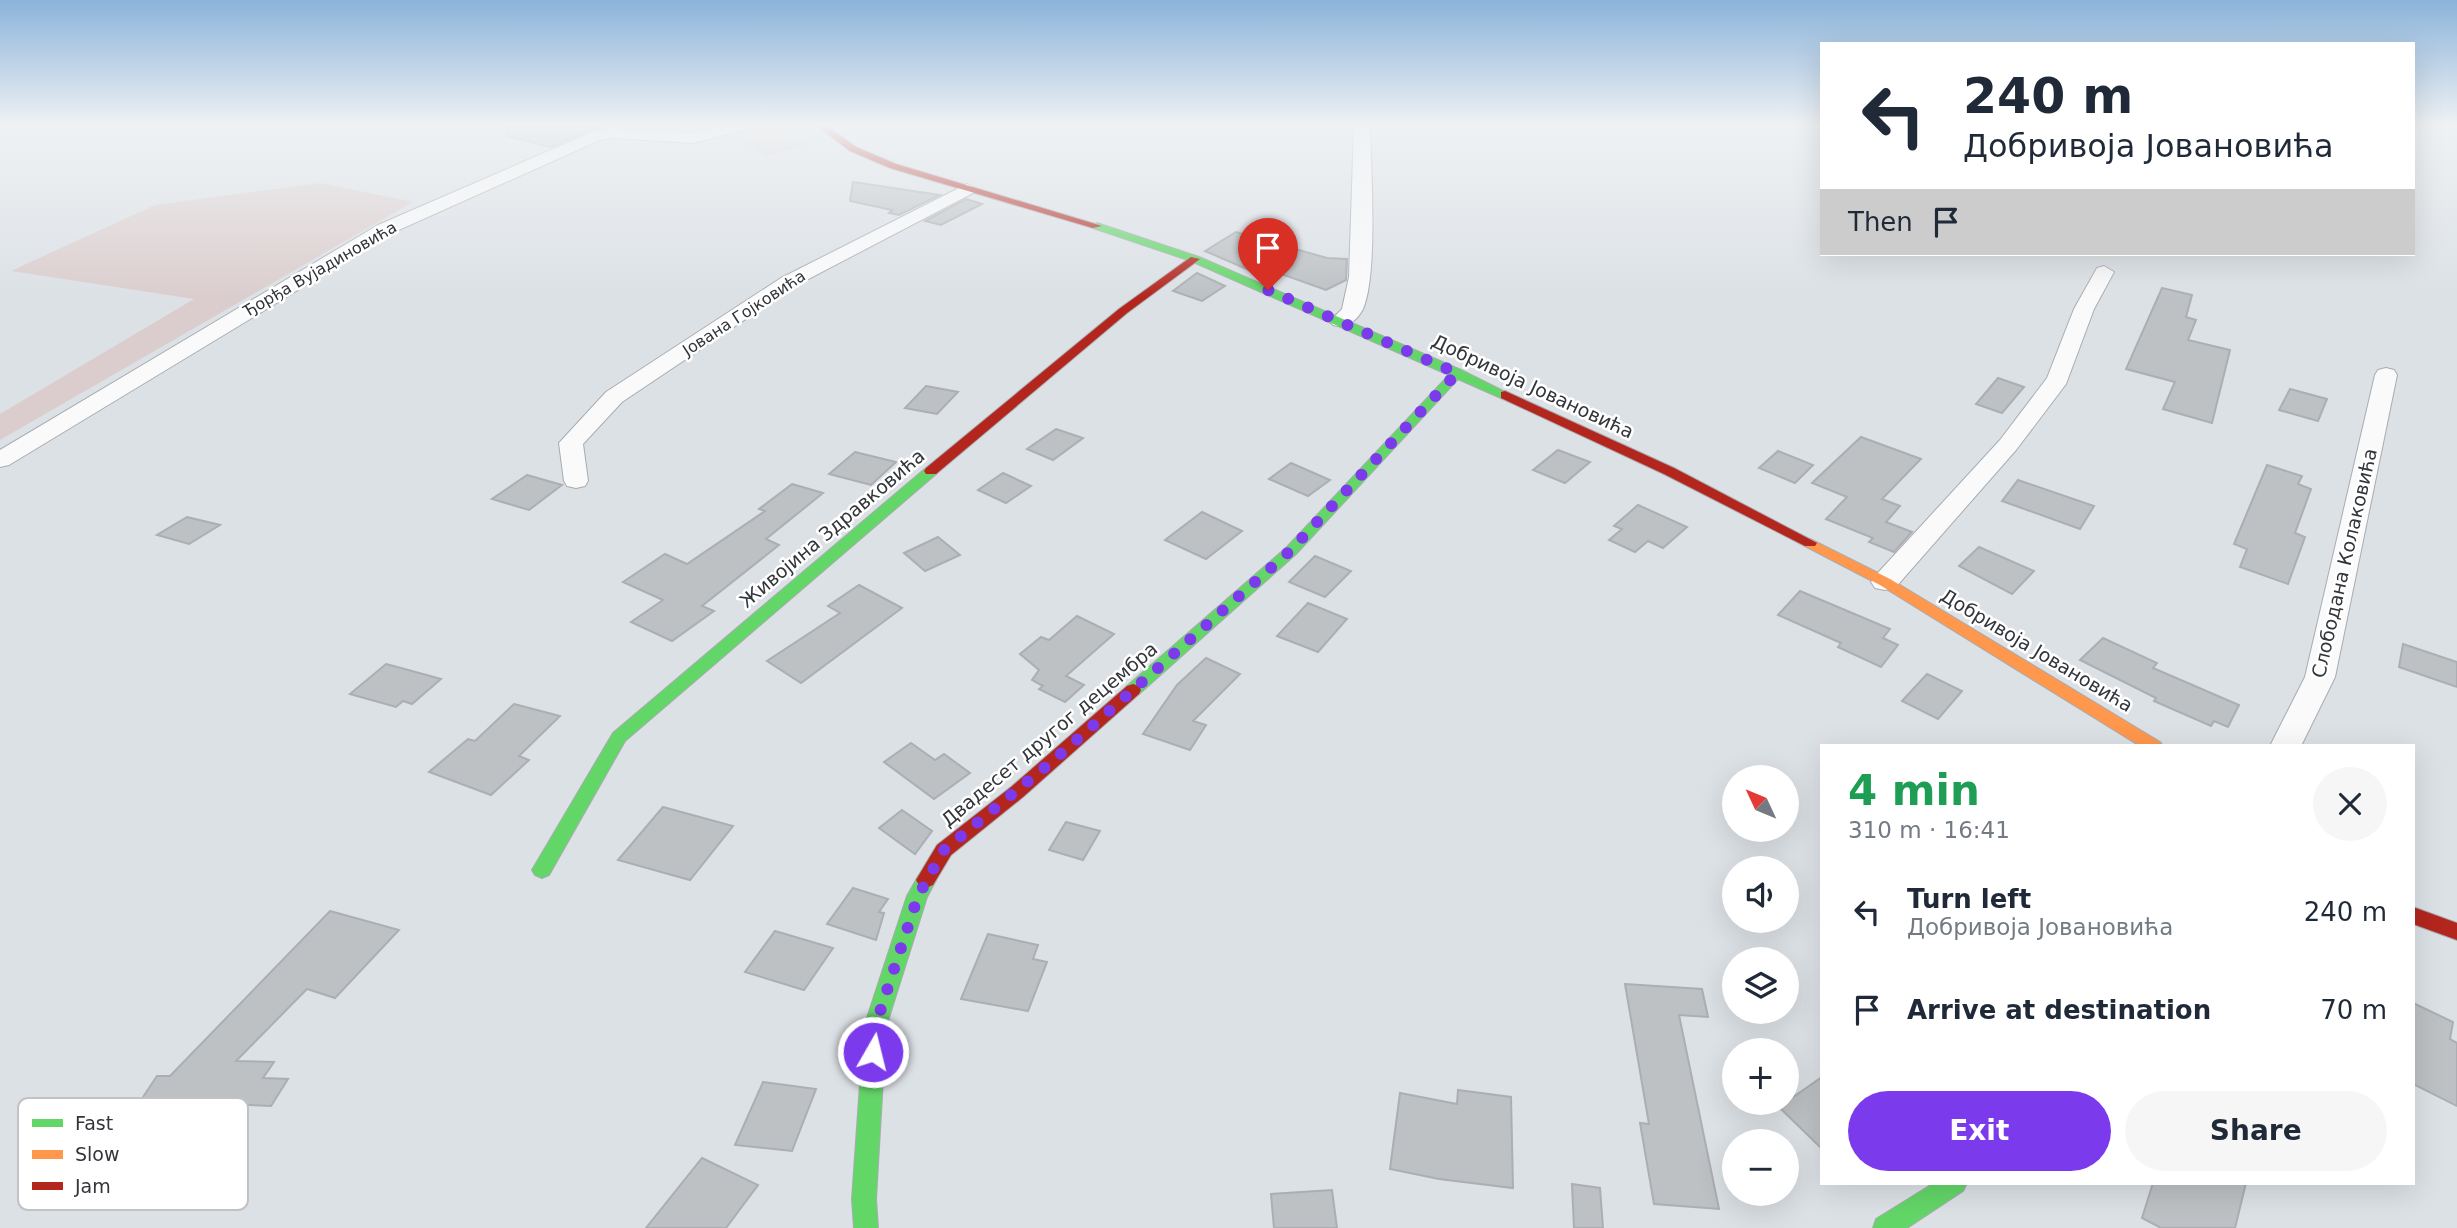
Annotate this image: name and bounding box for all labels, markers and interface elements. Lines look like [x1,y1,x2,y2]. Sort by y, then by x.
text: 240 m [1963,68,2133,125]
icon: left [1848,70,1939,161]
text: Добривоја Јовановића [1963,127,2334,165]
icon: arrive [1927,203,1965,241]
text: Then [1848,207,1913,237]
street label: Ђорђа Вујадиновића [239,217,400,321]
pin [1238,218,1298,290]
icon: arrive [1249,229,1287,267]
street label: Јована Гојковића [678,266,809,360]
street label: Добривоја Јовановића [1429,330,1637,442]
street label: Живојина Здравковића [735,444,929,612]
street label: Слободана Колаковића [2307,446,2381,680]
street label: Добривоја Јовановића [1937,584,2137,716]
street label: Двадесет другог децембра [937,637,1161,831]
north arrow [1722,765,1799,842]
map controls [1722,765,1799,1206]
text: 4 min [1848,766,1980,815]
button: close [2313,767,2387,841]
text: 310 m · 16:41 [1848,817,2010,843]
button: sound [1722,856,1799,933]
text: Turn left [1907,884,2031,914]
icon: left [1848,893,1886,931]
text: 240 m [2304,897,2387,927]
text: Добривоја Јовановића [1907,914,2173,940]
button: layers [1722,947,1799,1024]
icon: arrive [1848,991,1886,1029]
text: Arrive at destination [1907,995,2211,1025]
text: 70 m [2320,995,2387,1025]
position arrow [836,1015,910,1089]
button: + [1722,1038,1799,1115]
button: Exit [1848,1091,2111,1171]
button: Share [2125,1091,2387,1171]
legend [18,1098,248,1210]
text: Fast [75,1112,113,1134]
button: − [1722,1129,1799,1206]
text: Slow [75,1143,120,1165]
text: Jam [74,1175,111,1197]

